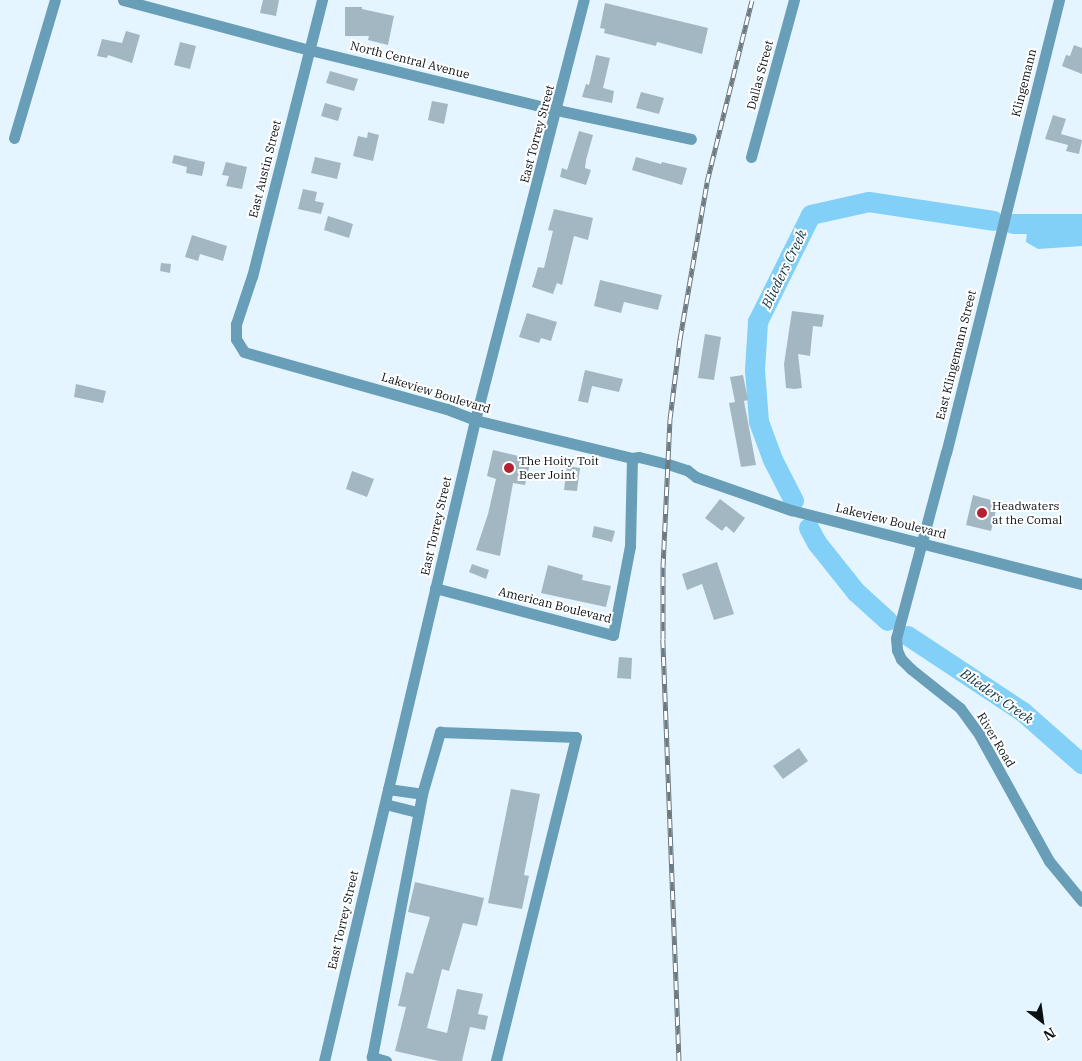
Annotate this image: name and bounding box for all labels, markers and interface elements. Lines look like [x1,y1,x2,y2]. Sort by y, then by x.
street label: North Central Avenue [349,38,471,82]
street label: Dallas Street [744,39,776,111]
street label: Klingemann [1009,47,1039,119]
street label: East Torrey Street [517,83,557,185]
street label: East Austin Street [246,119,284,219]
water label: Blieders Creek [758,227,810,311]
street label: East Klingemann Street [933,289,979,421]
street label: Lakeview Boulevard [380,370,492,416]
place label: The Hoity Toit Beer Joint [519,454,599,482]
marker: The Hoity Toit Beer Joint [503,462,515,474]
street label: East Torrey Street [418,475,454,577]
place label: Headwaters at the Comal [992,499,1062,527]
street label: Lakeview Boulevard [834,500,948,542]
marker: Headwaters at the Comal [976,507,988,519]
street label: American Boulevard [497,584,613,626]
water label: Blieders Creek [957,665,1037,727]
street label: River Road [974,710,1018,770]
street label: East Torrey Street [325,869,361,971]
north arrow [1017,996,1067,1046]
text: N [1040,1023,1059,1045]

